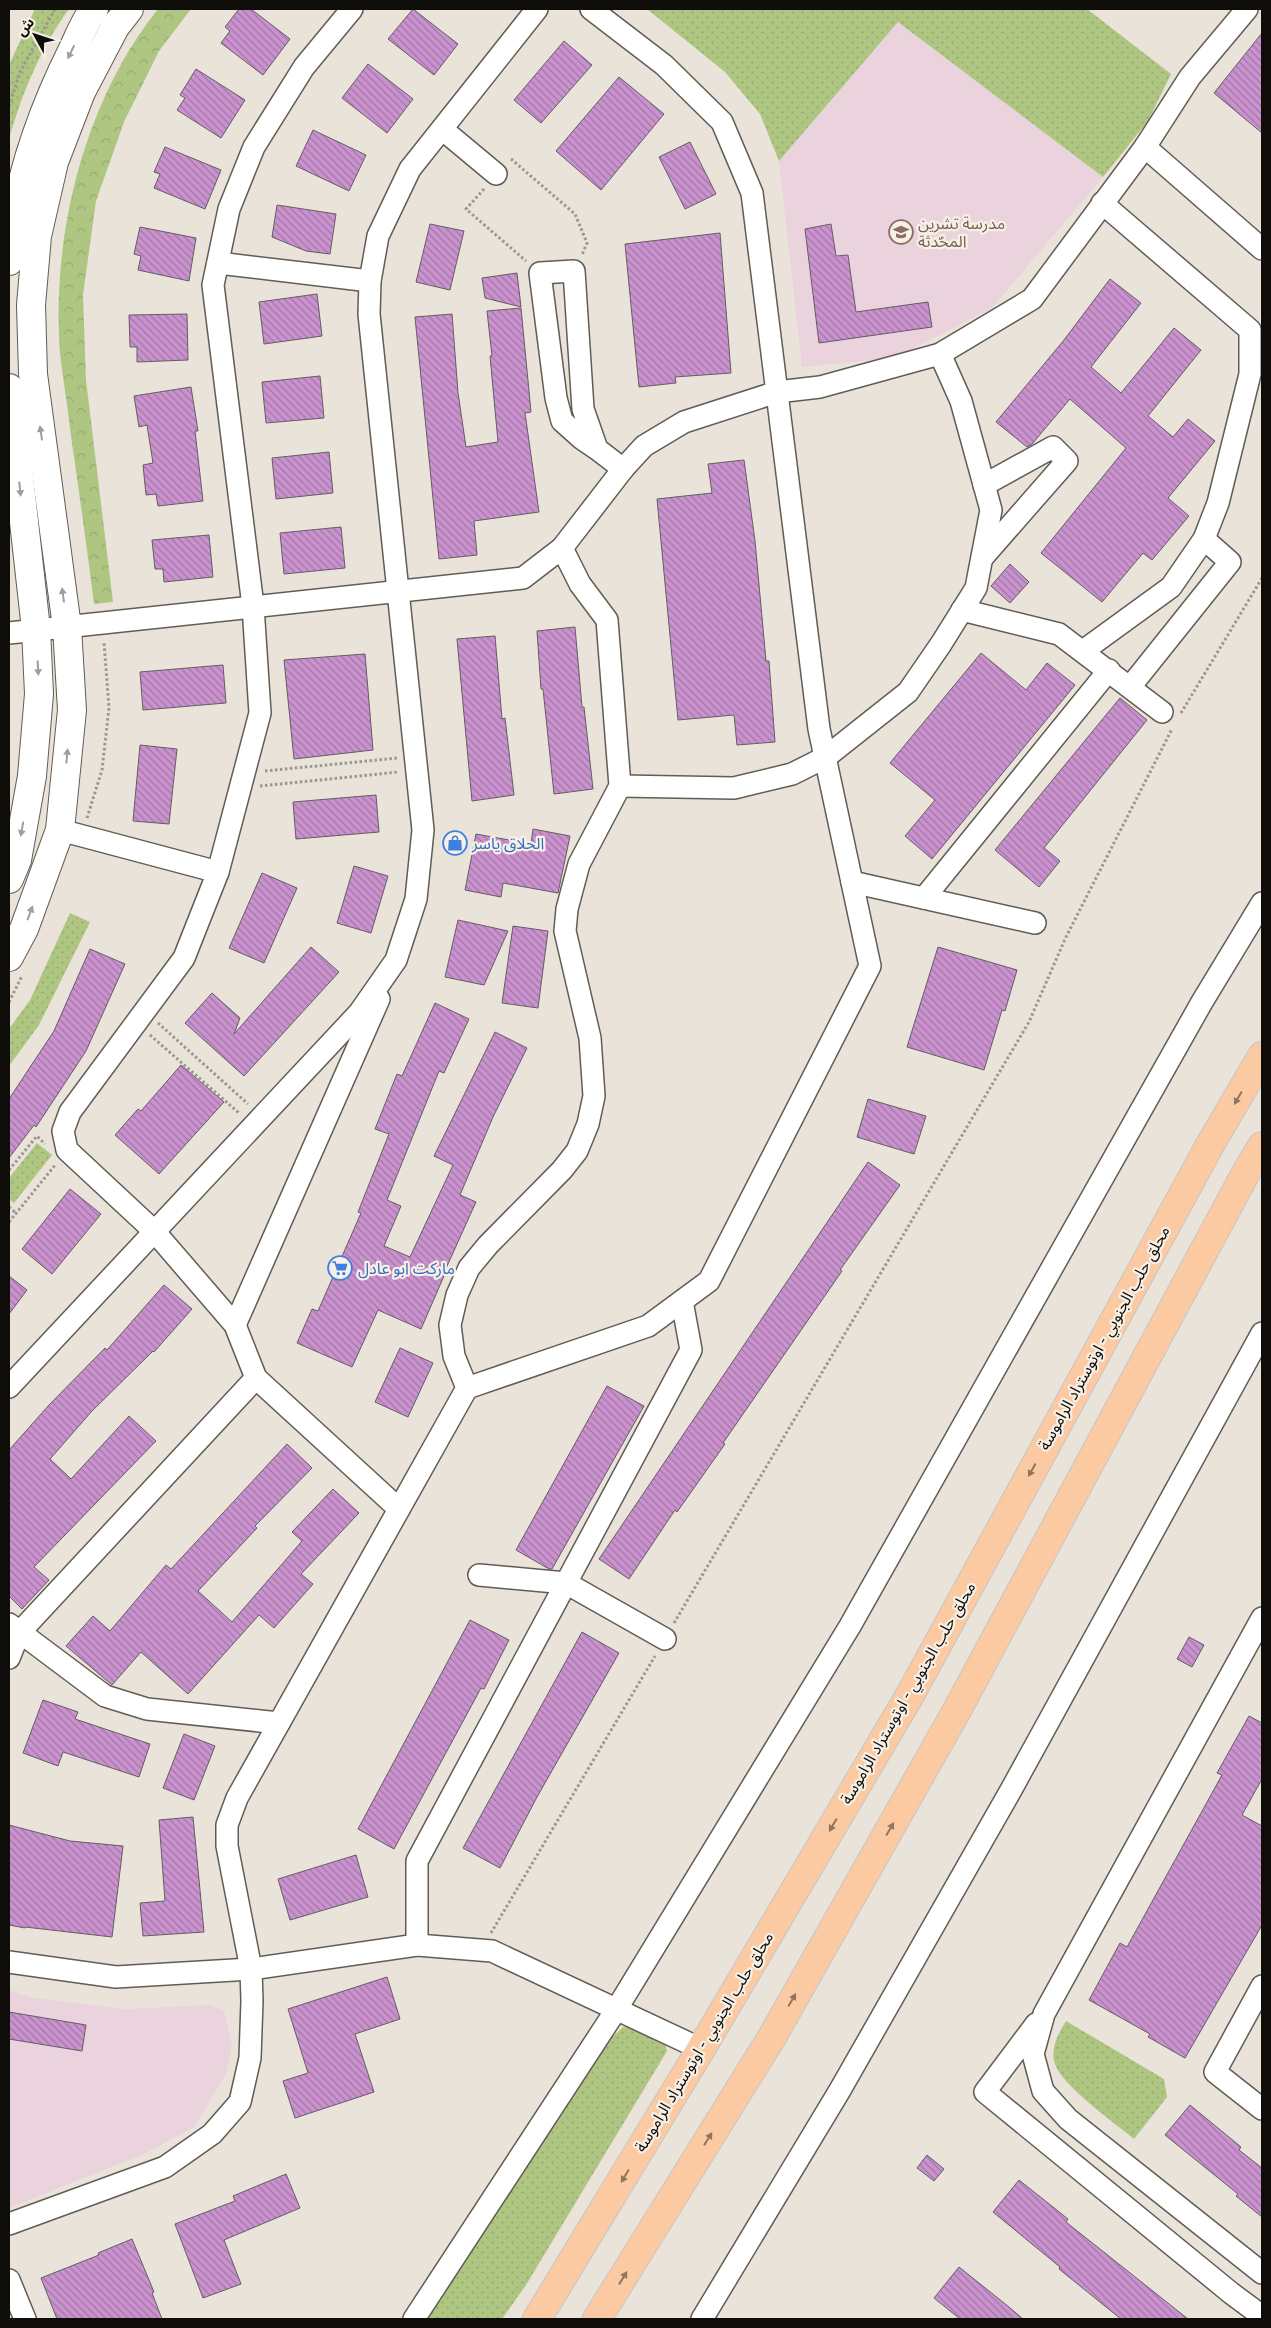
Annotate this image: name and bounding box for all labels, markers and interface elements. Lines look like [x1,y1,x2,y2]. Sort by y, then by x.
north arrow [10,10,60,60]
text: ش [13,14,38,40]
one-way arrow [67,45,75,59]
place label: مدرسة تشرين المحّدثة [918,214,1005,251]
school or university icon: مدرسة تشرين المحّدثة [888,219,914,245]
one-way arrow [37,425,45,441]
one-way arrow [16,481,24,497]
one-way arrow [59,586,67,602]
one-way arrow [34,660,42,676]
one-way arrow [63,748,71,764]
one-way arrow [18,822,26,838]
shop icon: الحلاق ياسر [442,830,468,856]
place label: الحلاق ياسر [471,834,544,853]
one-way arrow [26,905,34,920]
one-way arrow [1233,1091,1242,1104]
street label: محلق حلب الجنوبي - اوتوستراد الراموسة [1034,1223,1176,1455]
supermarket icon: ماركت ابو عادل [327,1255,353,1281]
place label: ماركت ابو عادل [358,1259,455,1279]
one-way arrow [1028,1463,1037,1477]
street label: محلق حلب الجنوبي - اوتوستراد الراموسة [836,1579,982,1809]
one-way arrow [828,1819,837,1832]
one-way arrow [885,1822,894,1835]
street label: محلق حلب الجنوبي - اوتوستراد الراموسة [631,1929,780,2157]
one-way arrow [788,1993,796,2008]
one-way arrow [704,2133,713,2146]
one-way arrow [620,2169,629,2182]
one-way arrow [618,2271,627,2284]

